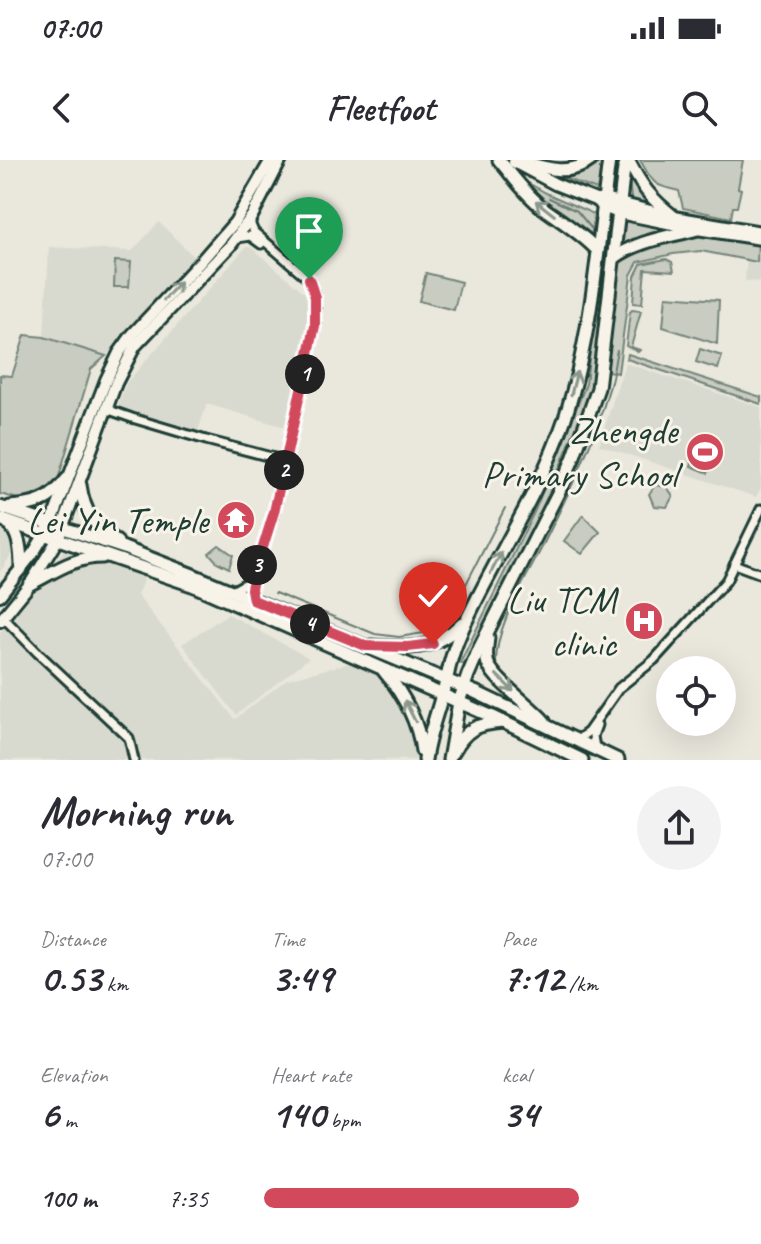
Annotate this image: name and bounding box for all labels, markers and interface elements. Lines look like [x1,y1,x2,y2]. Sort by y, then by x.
text: 07:00 [40,9,100,47]
text: Fleetfoot [326,85,435,131]
icon: back [40,86,84,130]
icon: search [677,86,721,130]
pin [275,197,343,279]
one-way arrow [535,200,556,217]
icon: arrive [287,209,331,253]
one-way arrow [163,282,181,302]
pin: 1 [285,354,325,394]
text: 1 [300,360,310,388]
one-way arrow [568,370,583,396]
place label: Zhengde Primary School [482,407,684,498]
sports icon: Zhengde Primary School [684,431,726,473]
pin: 2 [264,450,304,490]
text: 2 [279,456,289,484]
place label: Lei Yin Temple [27,497,211,544]
temple icon: Lei Yin Temple [215,499,257,541]
pin: 3 [237,545,277,585]
text: 3 [252,551,262,579]
one-way arrow [489,552,505,575]
pin [399,562,467,644]
icon: check [411,574,455,618]
place label: Liu TCM clinic [507,576,620,667]
hospital icon: Liu TCM clinic [623,600,665,642]
pin: 4 [290,604,330,644]
text: 4 [305,610,315,638]
map controls [656,656,736,736]
button: locate [656,656,736,736]
one-way arrow [495,674,515,693]
one-way arrow [402,700,417,724]
text: Morning run [40,784,232,839]
button: share [637,786,721,870]
text: 07:00 [40,842,92,875]
text: Distance [40,925,106,953]
text: Time [271,925,305,953]
text: Pace [502,925,536,953]
text: 0.53 [40,953,101,1003]
text: 3:49 [271,953,332,1003]
text: 7:12 [502,953,564,1003]
text: km [101,970,128,998]
text: /km [564,970,598,998]
text: Elevation [40,1061,108,1089]
text: Heart rate [271,1061,351,1089]
text: kcal [502,1061,531,1089]
text: 6 [40,1089,59,1139]
text: 140 [271,1089,325,1139]
text: 34 [502,1089,538,1139]
text: m [59,1106,77,1134]
text: bpm [325,1106,361,1134]
text: 100 m [40,1182,96,1215]
text: 7:35 [168,1182,208,1215]

